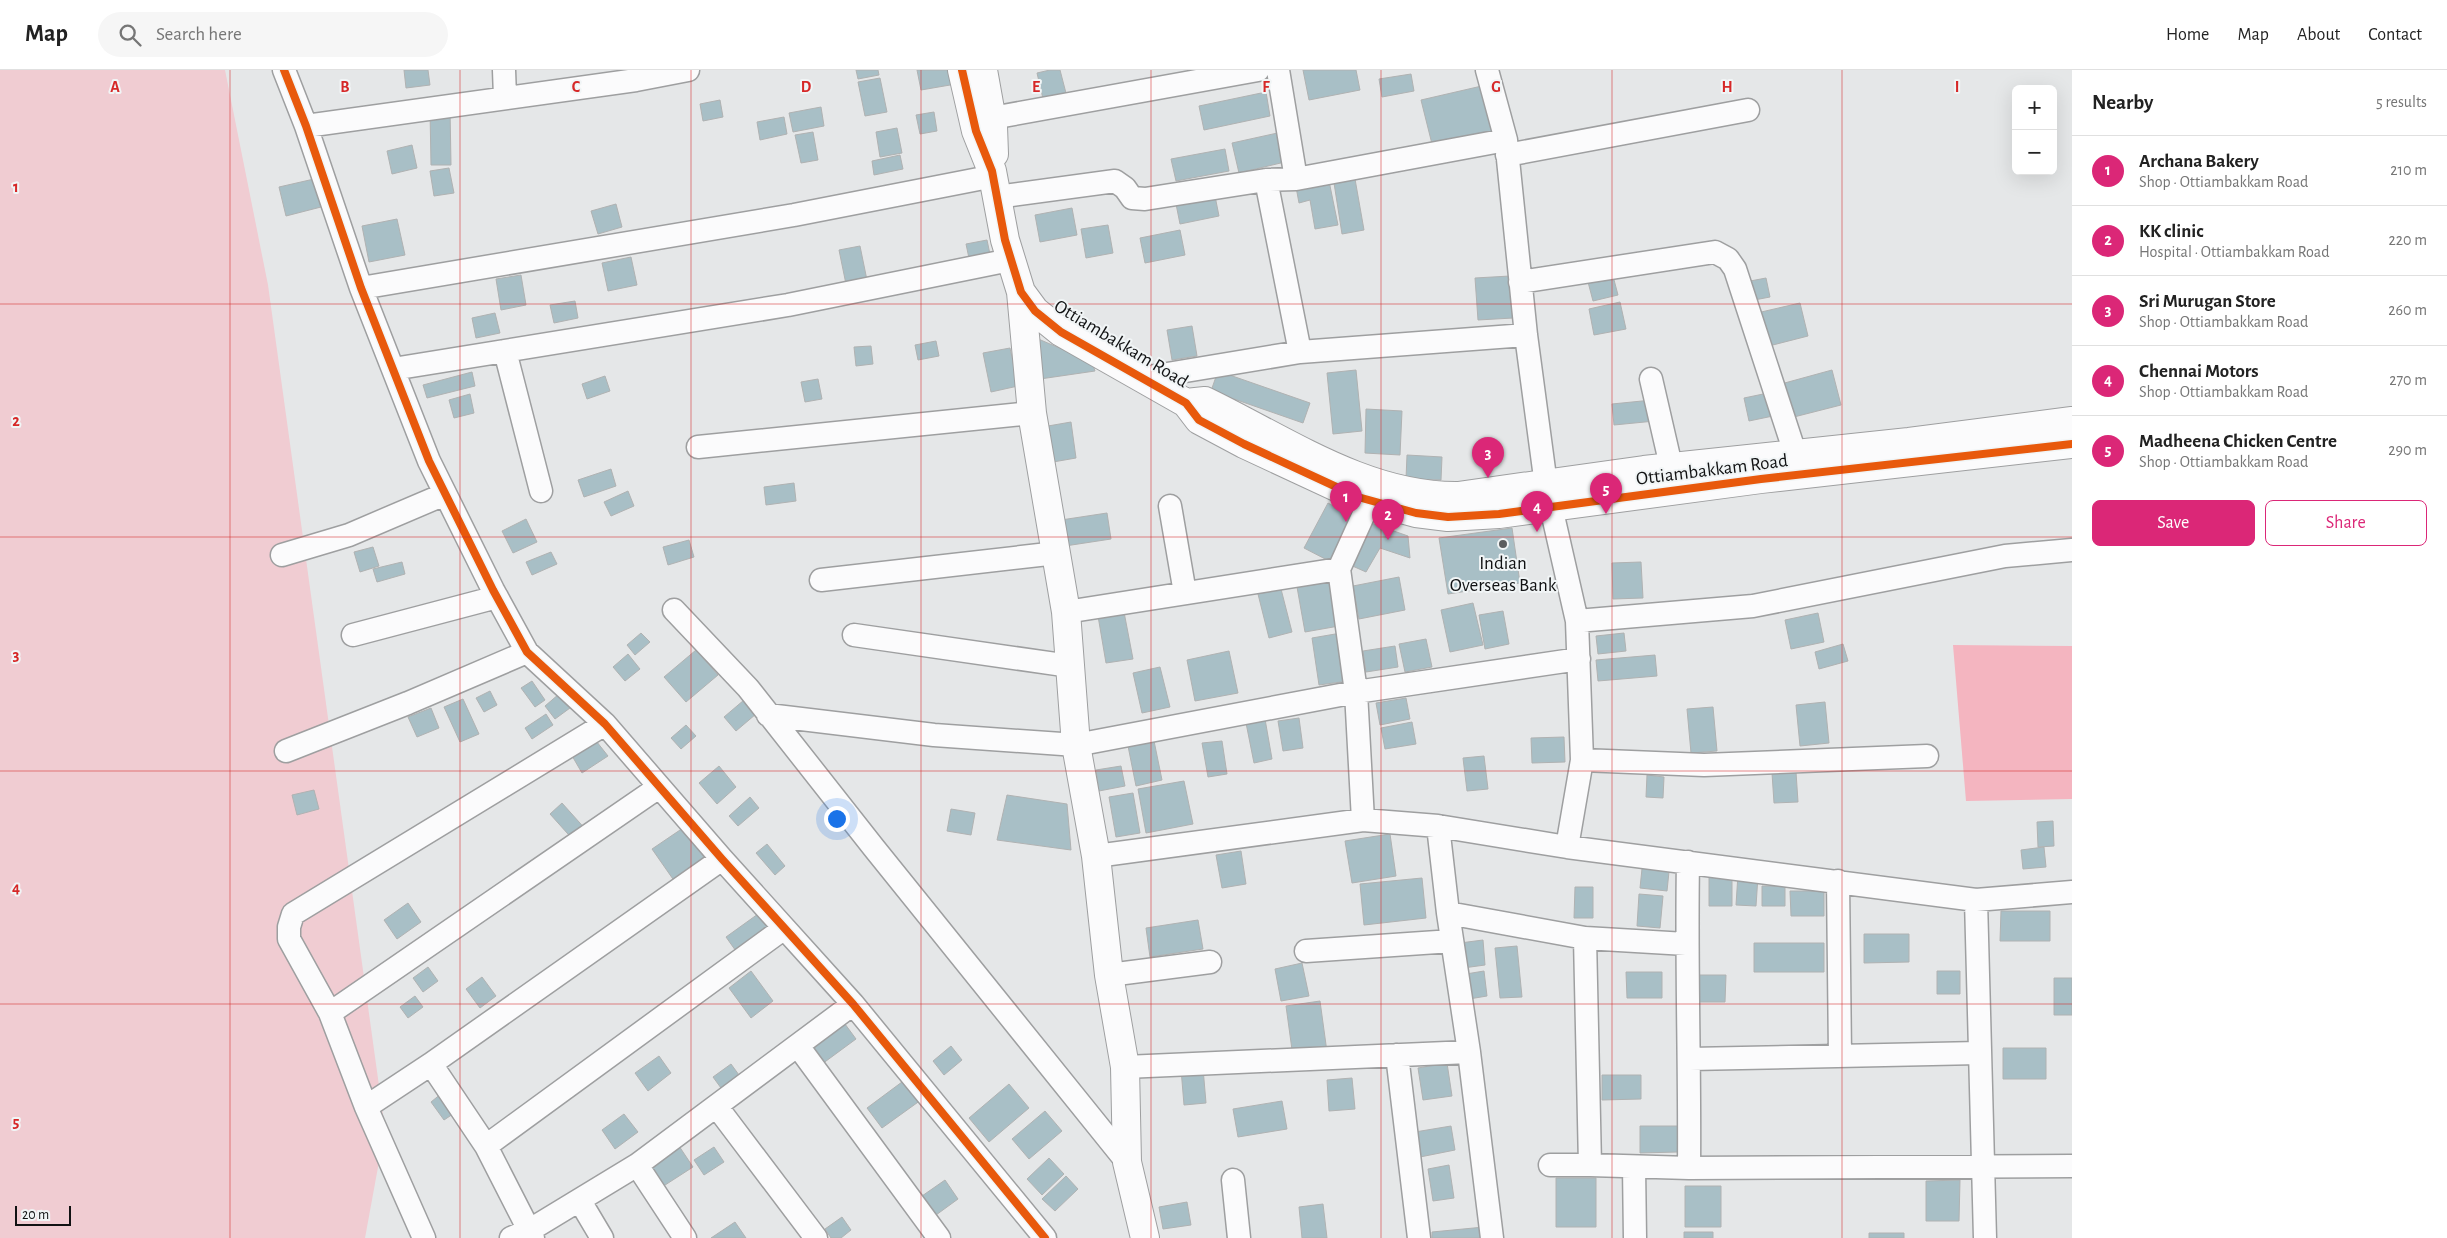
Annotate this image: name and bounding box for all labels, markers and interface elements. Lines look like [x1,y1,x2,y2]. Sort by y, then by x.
search box [98,12,448,57]
icon: search [116,21,144,49]
text: Map [25,22,68,46]
text: Search here [156,25,242,44]
text: Home [2166,26,2209,44]
text: Map [2237,26,2269,44]
text: About [2297,26,2340,44]
text: Contact [2368,26,2422,44]
text: A [110,79,120,95]
text: B [340,79,350,95]
text: C [572,79,581,95]
text: D [801,79,812,95]
text: E [1032,79,1040,95]
text: F [1262,79,1270,95]
text: G [1491,79,1501,95]
text: H [1721,79,1733,95]
text: I [1955,79,1959,95]
map controls [2012,85,2057,175]
button: + [2012,85,2057,130]
text: Nearby [2092,92,2153,113]
text: 5 results [2376,94,2427,110]
button: − [2012,130,2057,175]
text: Archana Bakery [2139,152,2259,171]
text: 1 [2105,162,2111,178]
text: 210 m [2390,162,2427,178]
text: Shop · Ottiambakkam Road [2139,174,2308,190]
text: 1 [13,179,19,195]
text: KK clinic [2139,222,2204,241]
text: 2 [2104,232,2112,248]
text: 220 m [2389,232,2427,248]
text: Hospital · Ottiambakkam Road [2139,244,2329,260]
text: Sri Murugan Store [2139,292,2276,311]
street label: Ottiambakkam Road [1051,297,1192,392]
text: 3 [2105,302,2111,318]
text: 260 m [2388,302,2427,318]
text: Shop · Ottiambakkam Road [2139,314,2308,330]
text: Chennai Motors [2139,362,2259,381]
text: 4 [2104,372,2112,388]
text: 270 m [2389,372,2427,388]
text: Shop · Ottiambakkam Road [2139,384,2308,400]
text: 2 [12,413,20,429]
text: Madheena Chicken Centre [2139,432,2337,451]
pin: 3 [1472,437,1504,478]
text: 5 [2105,442,2111,458]
text: 290 m [2388,442,2427,458]
street label: Ottiambakkam Road [1635,451,1789,489]
text: Shop · Ottiambakkam Road [2139,454,2308,470]
pin: 5 [1590,473,1622,514]
pin: 1 [1330,481,1362,522]
pin: 4 [1521,491,1553,532]
pin: 2 [1372,499,1404,540]
button: Save [2092,500,2255,546]
button: Share [2265,500,2427,546]
marker: Indian Overseas Bank [1497,538,1509,550]
place label: Indian Overseas Bank [1450,554,1557,595]
text: 3 [13,647,20,663]
your location [824,806,850,832]
text: 4 [12,880,20,896]
text: 5 [13,1114,20,1130]
scale bar [15,1203,71,1226]
text: 20 m [22,1208,49,1222]

